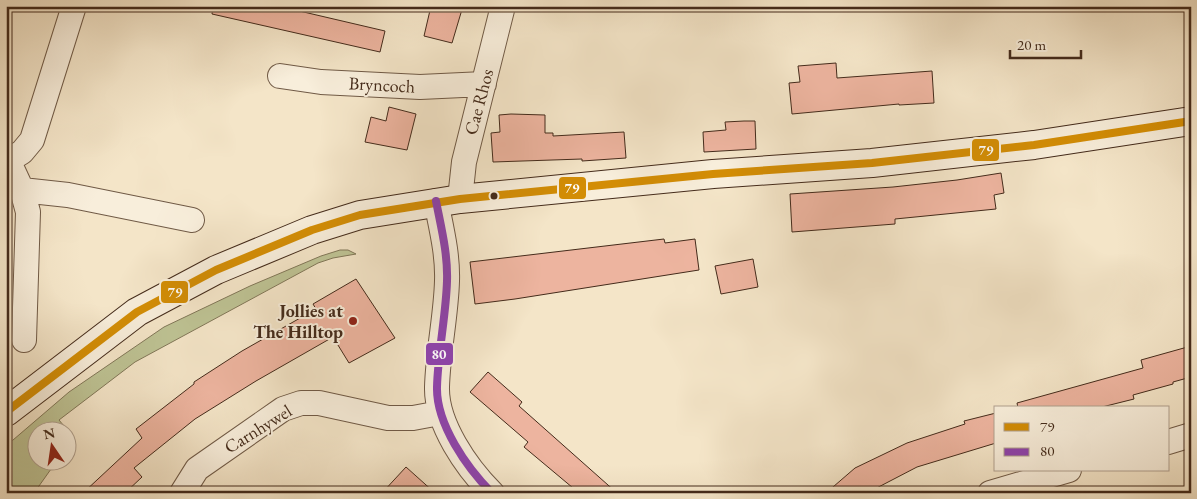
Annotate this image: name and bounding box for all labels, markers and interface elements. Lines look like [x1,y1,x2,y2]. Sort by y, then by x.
scale bar [1010,28,1081,60]
text: 20 m [1017,35,1046,54]
street label: Cae Rhos [459,66,498,137]
street label: Bryncoch [348,71,416,98]
line badge: 79 [971,138,1000,162]
text: 79 [979,141,994,159]
line badge: 79 [558,176,587,200]
text: 79 [565,179,580,197]
unlabelled marker [489,191,499,201]
line badge: 79 [160,280,189,304]
text: 79 [168,283,183,301]
place label: Jollies at The Hilltop [253,299,343,343]
marker: Jollies at The Hilltop [347,315,359,327]
line badge: 80 [425,342,454,366]
text: 80 [432,345,447,363]
street label: Carnhywel [220,399,296,458]
legend [994,406,1170,472]
text: 79 [1040,417,1054,436]
north arrow [28,422,78,472]
text: N [42,423,57,443]
text: 80 [1040,441,1054,460]

